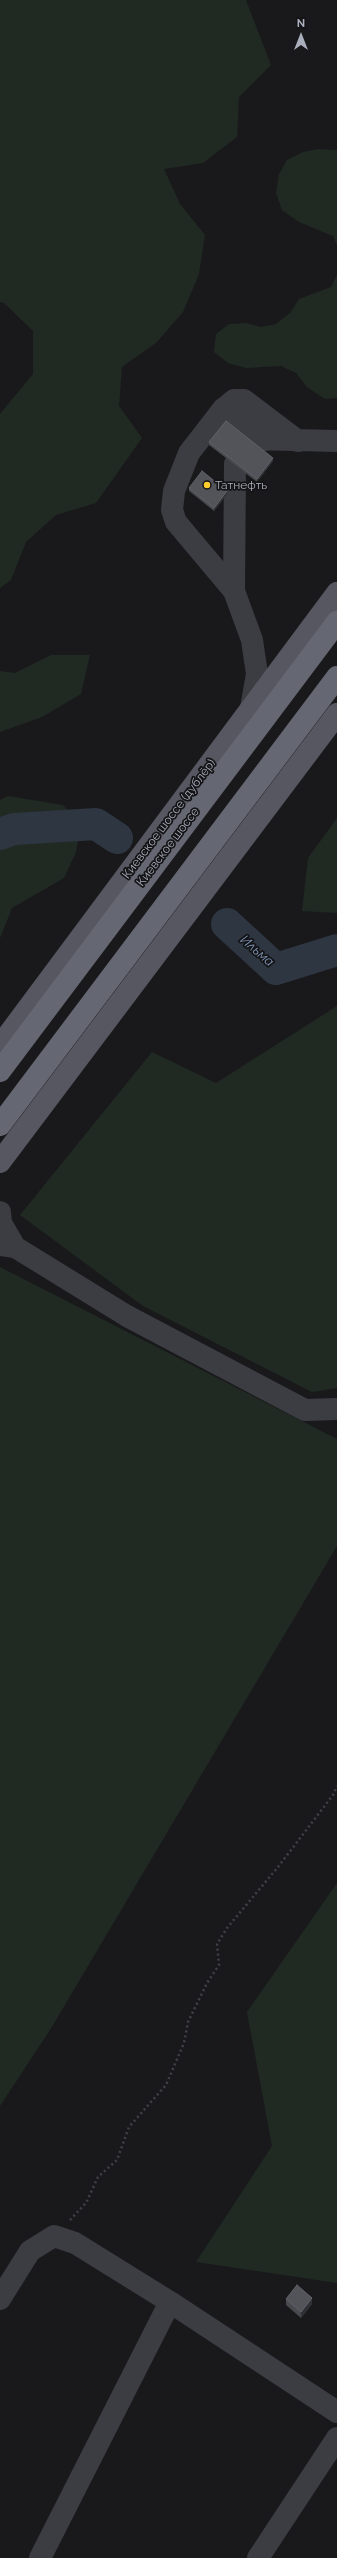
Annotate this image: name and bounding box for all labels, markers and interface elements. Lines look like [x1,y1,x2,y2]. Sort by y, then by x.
north arrow [281,16,321,56]
text: N [297,17,305,30]
place label: Татнефть [215,478,267,492]
marker: Татнефть [202,480,212,490]
street label: Киевское шоссе (дублёр) [119,756,219,882]
street label: Киевское шоссе [134,805,202,889]
water label: Ильма [237,932,277,970]

